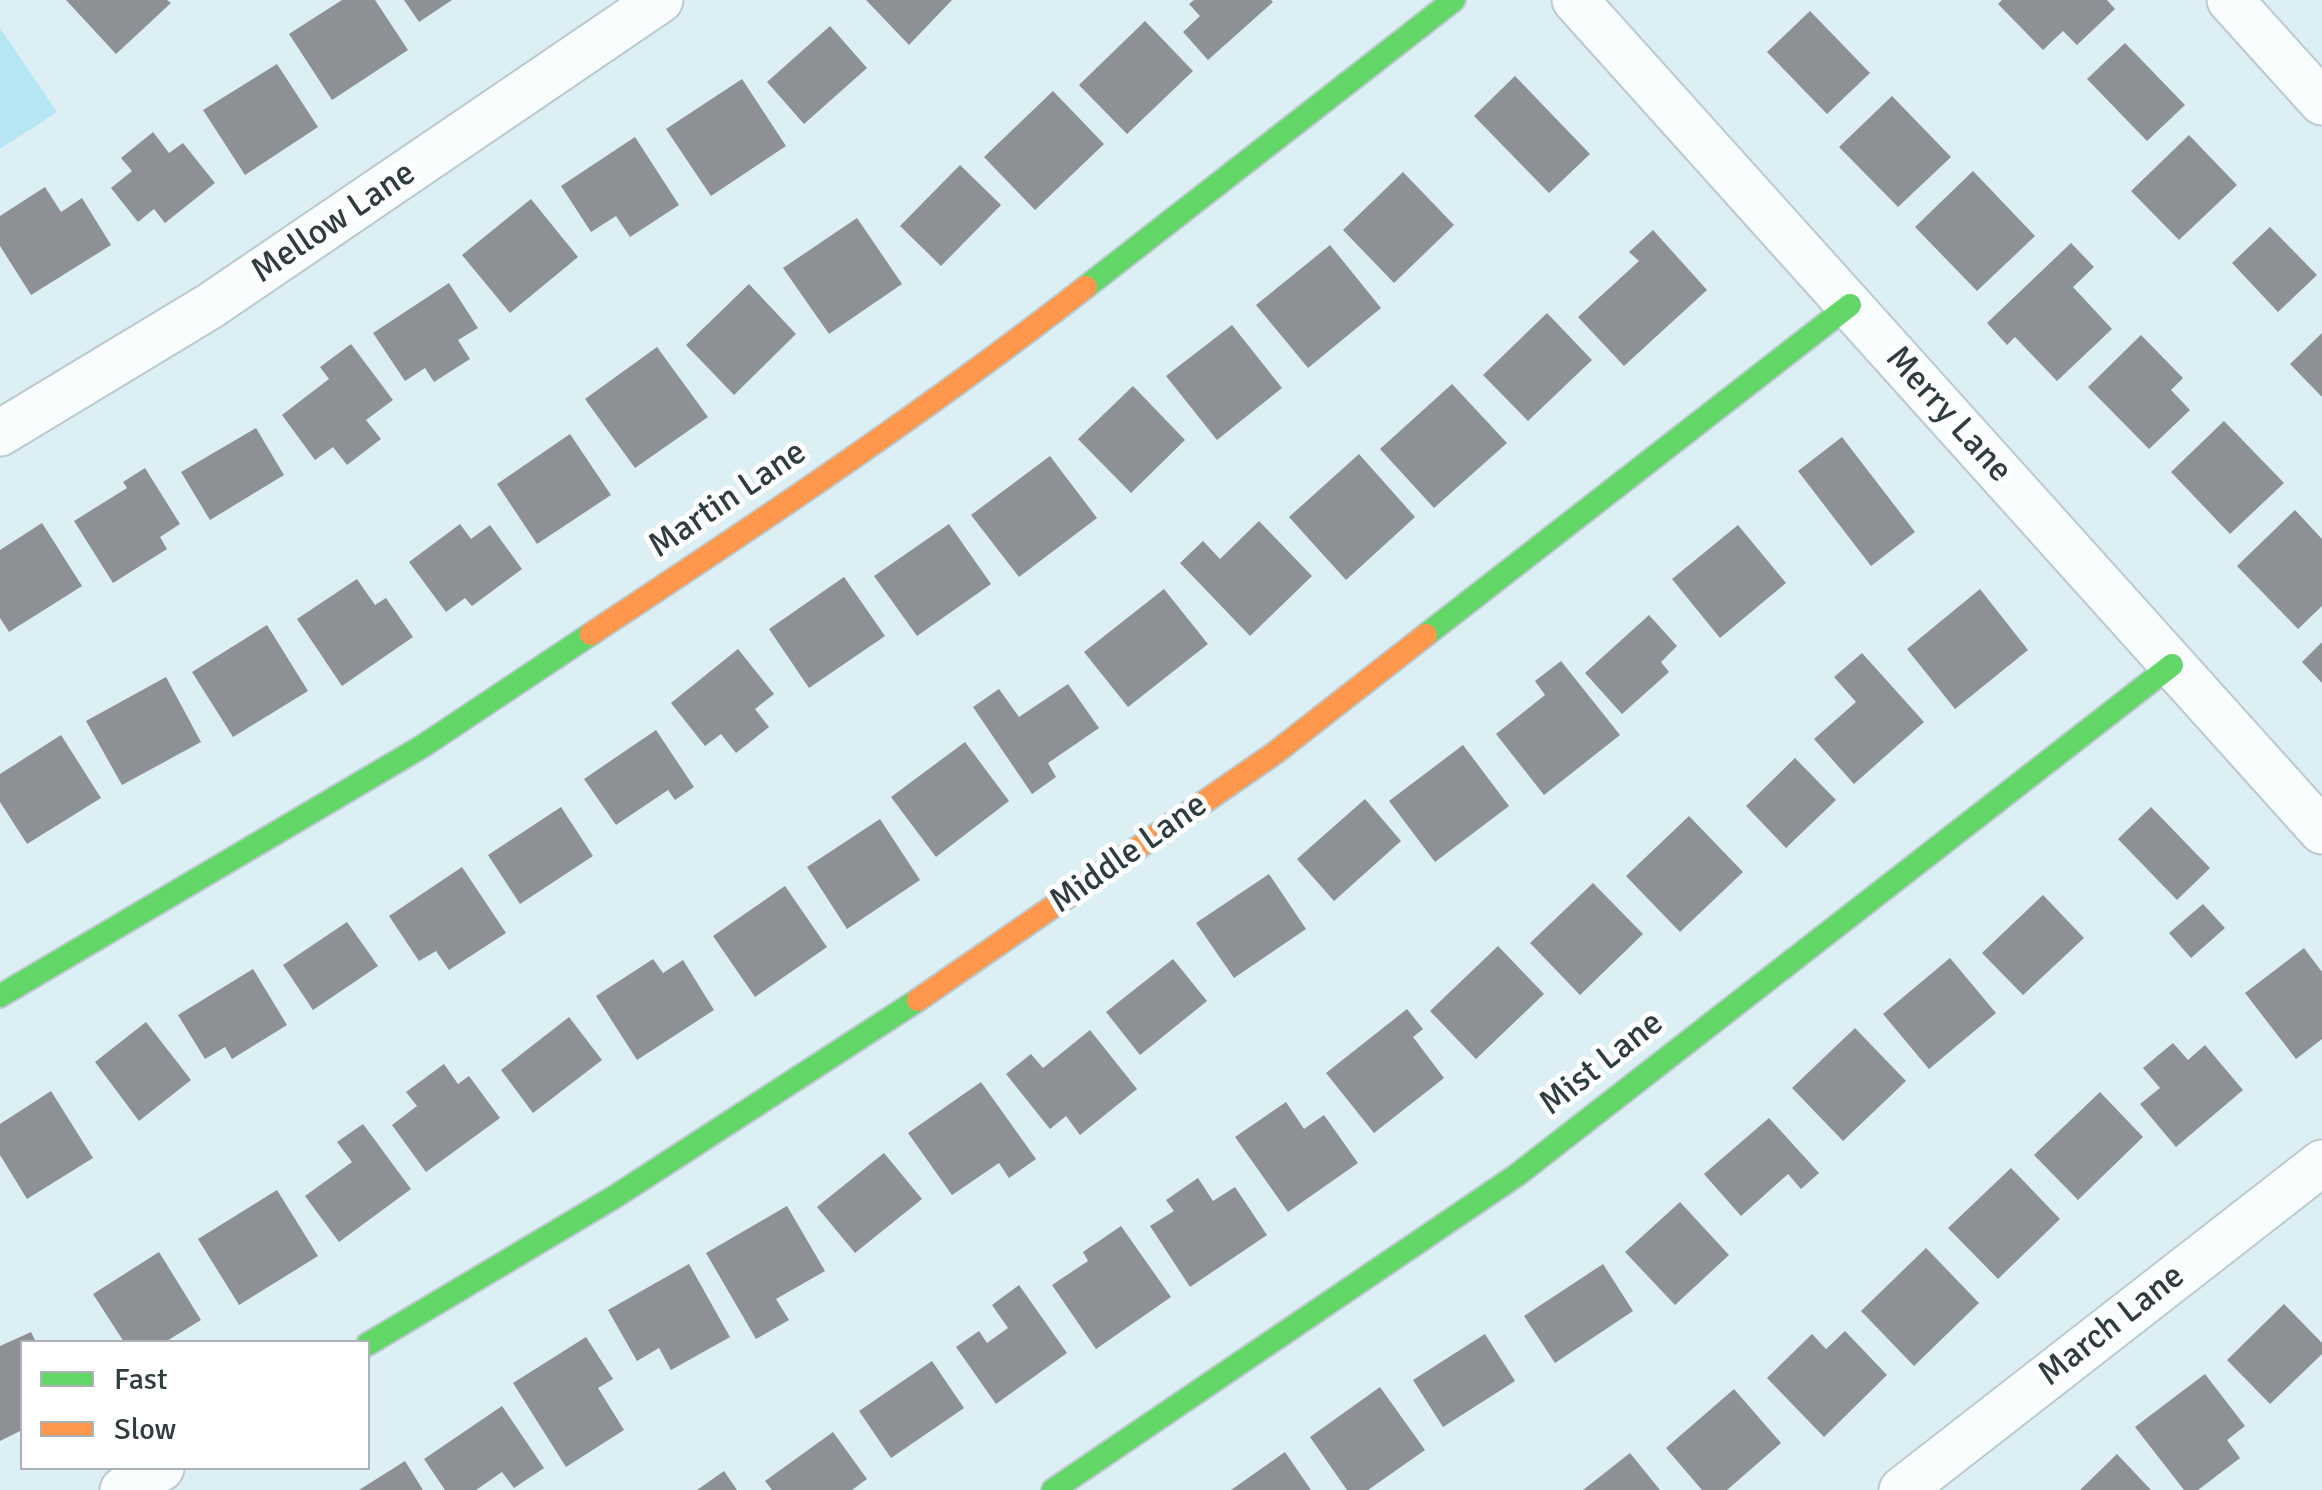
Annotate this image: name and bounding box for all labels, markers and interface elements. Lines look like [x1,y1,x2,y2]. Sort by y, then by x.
street label: Mellow Lane [244,153,424,293]
street label: Merry Lane [1876,338,2020,492]
street label: Martin Lane [641,432,815,568]
street label: Middle Lane [1042,785,1216,923]
street label: Mist Lane [1532,1003,1672,1125]
street label: March Lane [2031,1256,2193,1396]
legend [20,1340,370,1470]
text: Fast [114,1361,167,1398]
text: Slow [114,1411,176,1448]

